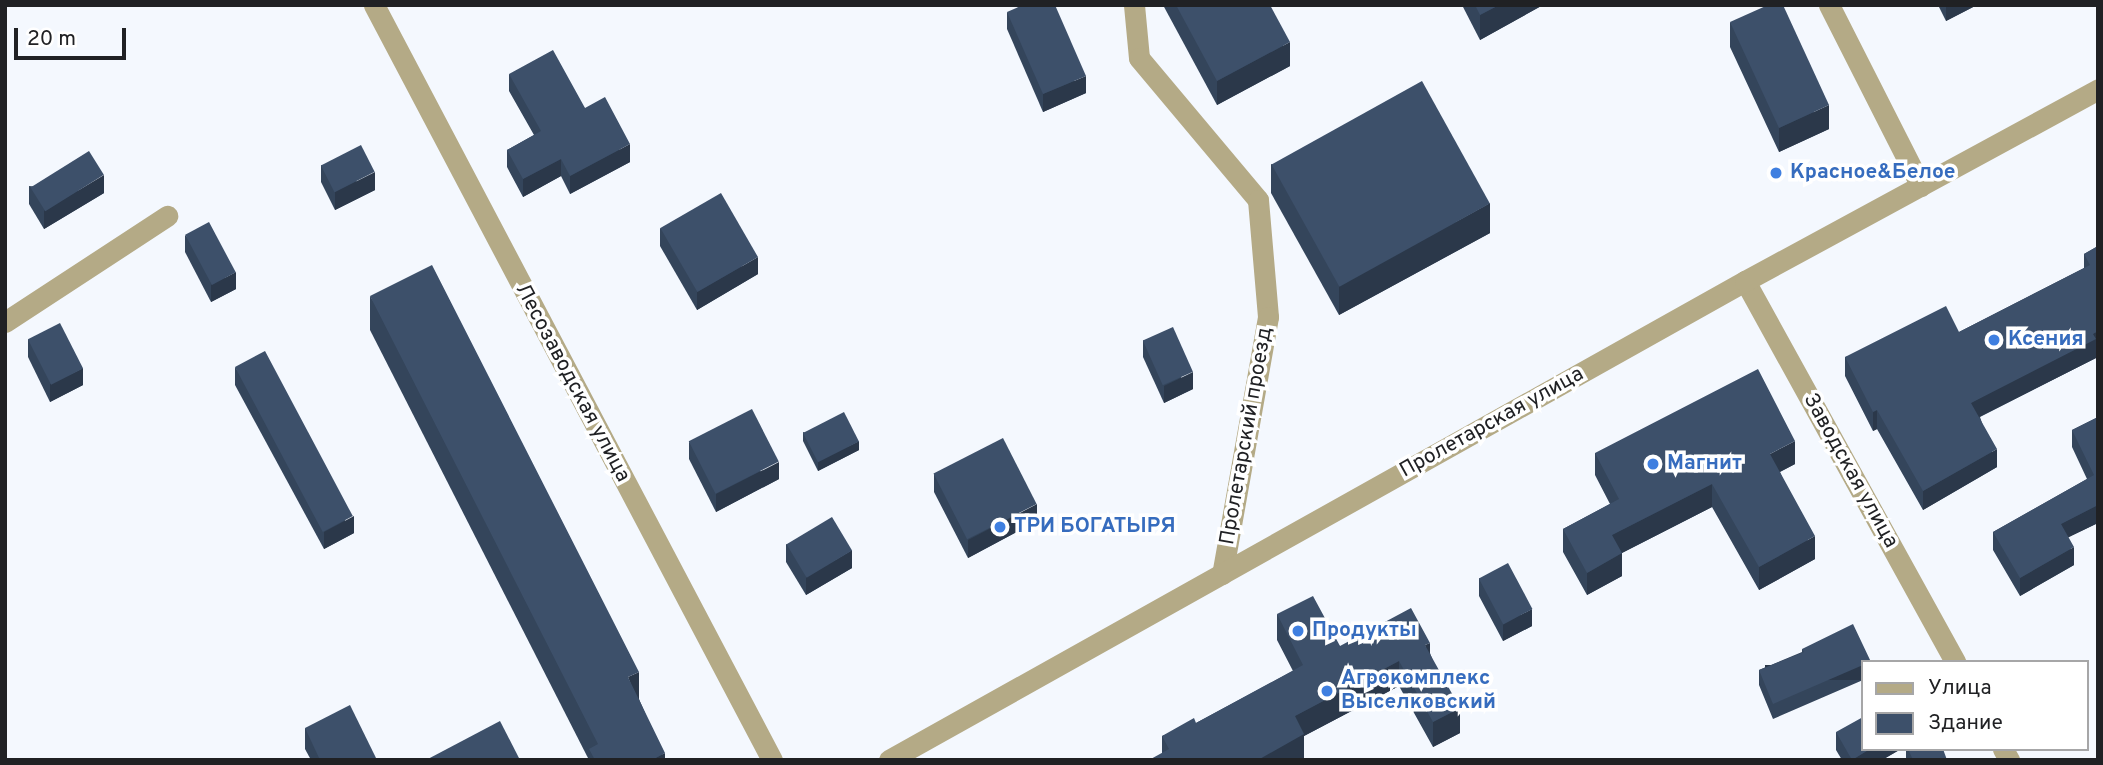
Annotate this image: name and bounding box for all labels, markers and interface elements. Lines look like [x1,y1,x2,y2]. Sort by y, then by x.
scale bar [18,14,130,58]
text: 20 m [27,26,76,53]
place label: Красное&Белое [1790,160,1956,186]
marker: Красное&Белое [1768,165,1784,181]
street label: Лесозаводская улица [509,279,635,487]
street label: Пролетарский проезд [1215,325,1279,547]
place label: Ксения [2008,327,2084,353]
marker: Ксения [1986,332,2002,348]
street label: Пролетарская улица [1396,362,1588,484]
street label: Заводская улица [1797,389,1903,553]
place label: Магнит [1667,451,1742,477]
marker: Магнит [1645,456,1661,472]
place label: ТРИ БОГАТЫРЯ [1014,514,1176,540]
marker: ТРИ БОГАТЫРЯ [992,519,1008,535]
place label: Продукты [1312,618,1417,644]
marker: Продукты [1290,623,1306,639]
legend [1862,660,2089,751]
place label: Агрокомплекс Выселковский [1341,666,1496,716]
text: Улица [1928,675,1992,702]
marker: Агрокомплекс Выселковский [1319,683,1335,699]
text: Здание [1928,710,2003,737]

